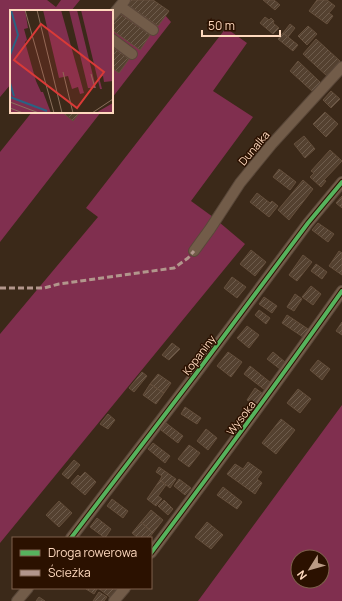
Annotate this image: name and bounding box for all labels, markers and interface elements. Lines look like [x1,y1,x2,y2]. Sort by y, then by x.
inset map [10,10,113,113]
scale bar [202,12,280,38]
text: 50 m [208,17,235,34]
street label: Dunalka [235,127,272,168]
street label: Kopaniny [179,331,219,378]
street label: Wysoka [223,397,259,438]
legend [12,537,152,589]
text: Droga rowerowa [48,544,137,561]
north arrow [290,549,330,589]
text: Ścieżka [48,564,91,581]
text: N [293,568,310,583]

